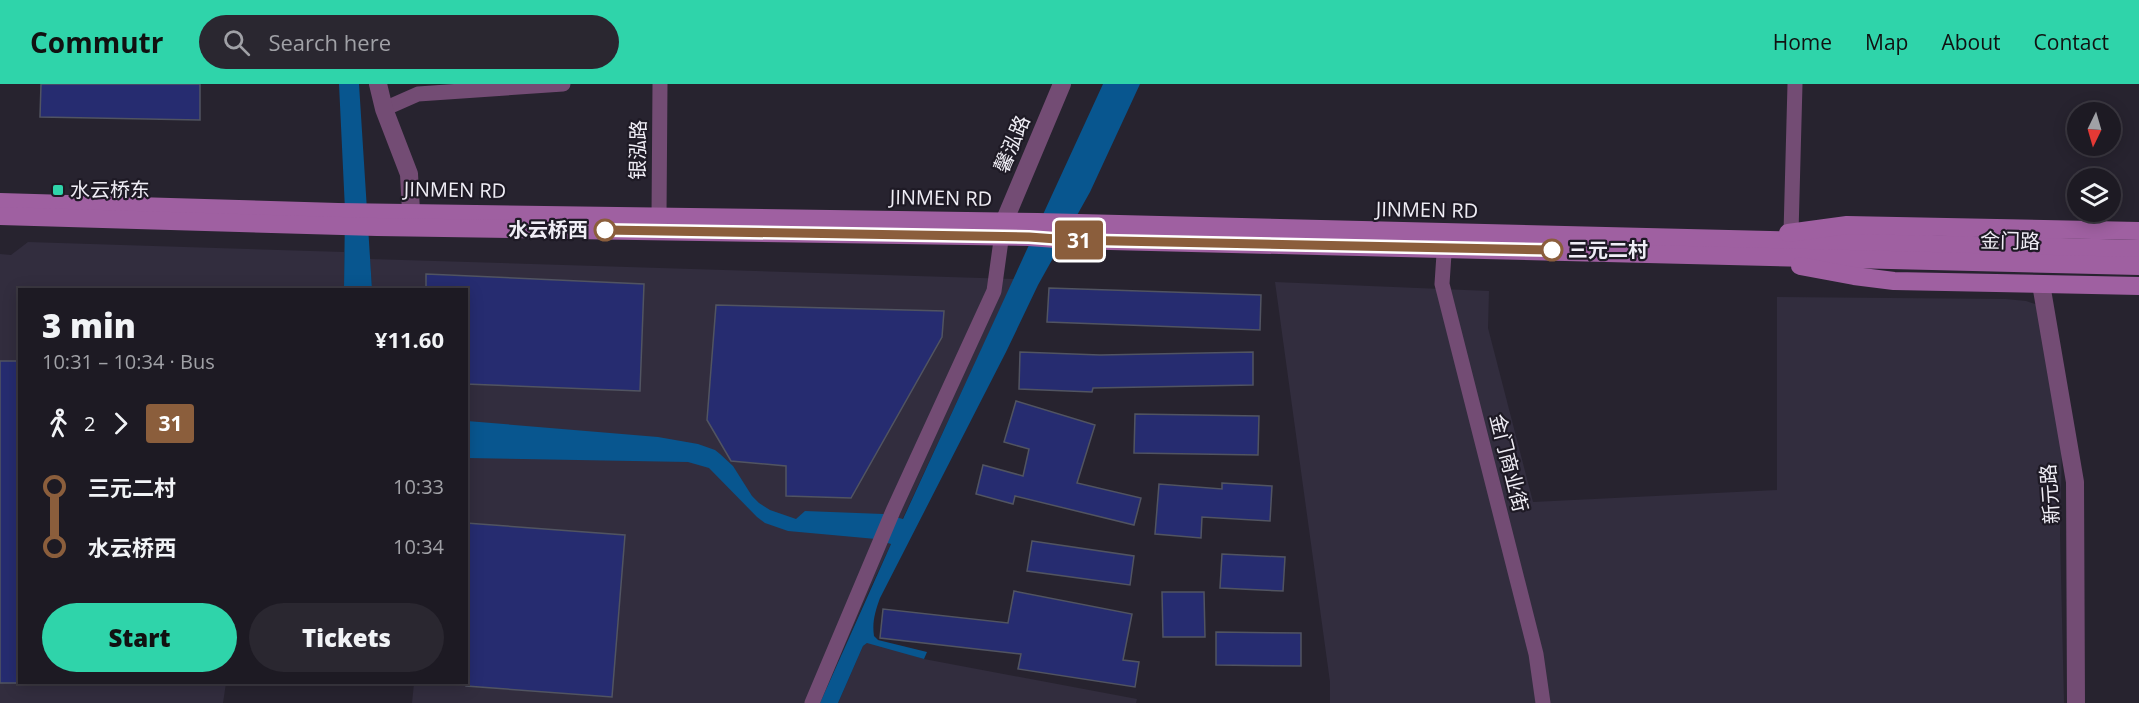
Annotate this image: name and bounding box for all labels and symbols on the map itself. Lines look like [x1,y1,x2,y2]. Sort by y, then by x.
north arrow [2067,102,2121,156]
street label: 馨泓路 [987,111,1036,177]
street label: 银泓路 [623,120,652,180]
street label: JINMEN RD [402,175,506,204]
place label: 水云桥东 [70,176,150,203]
marker: 水云桥东 [51,183,65,197]
street label: JINMEN RD [888,183,992,212]
street label: JINMEN RD [1374,195,1478,224]
place label: 水云桥西 [508,216,588,243]
marker: 水云桥西 [594,219,616,241]
line badge: 31 [1052,220,1106,260]
street label: 金门路 [1980,226,2040,255]
place label: 三元二村 [1568,236,1648,263]
marker: 三元二村 [1541,239,1563,261]
street label: 金门商业街 [1484,411,1535,515]
street label: 新元路 [2034,463,2065,525]

